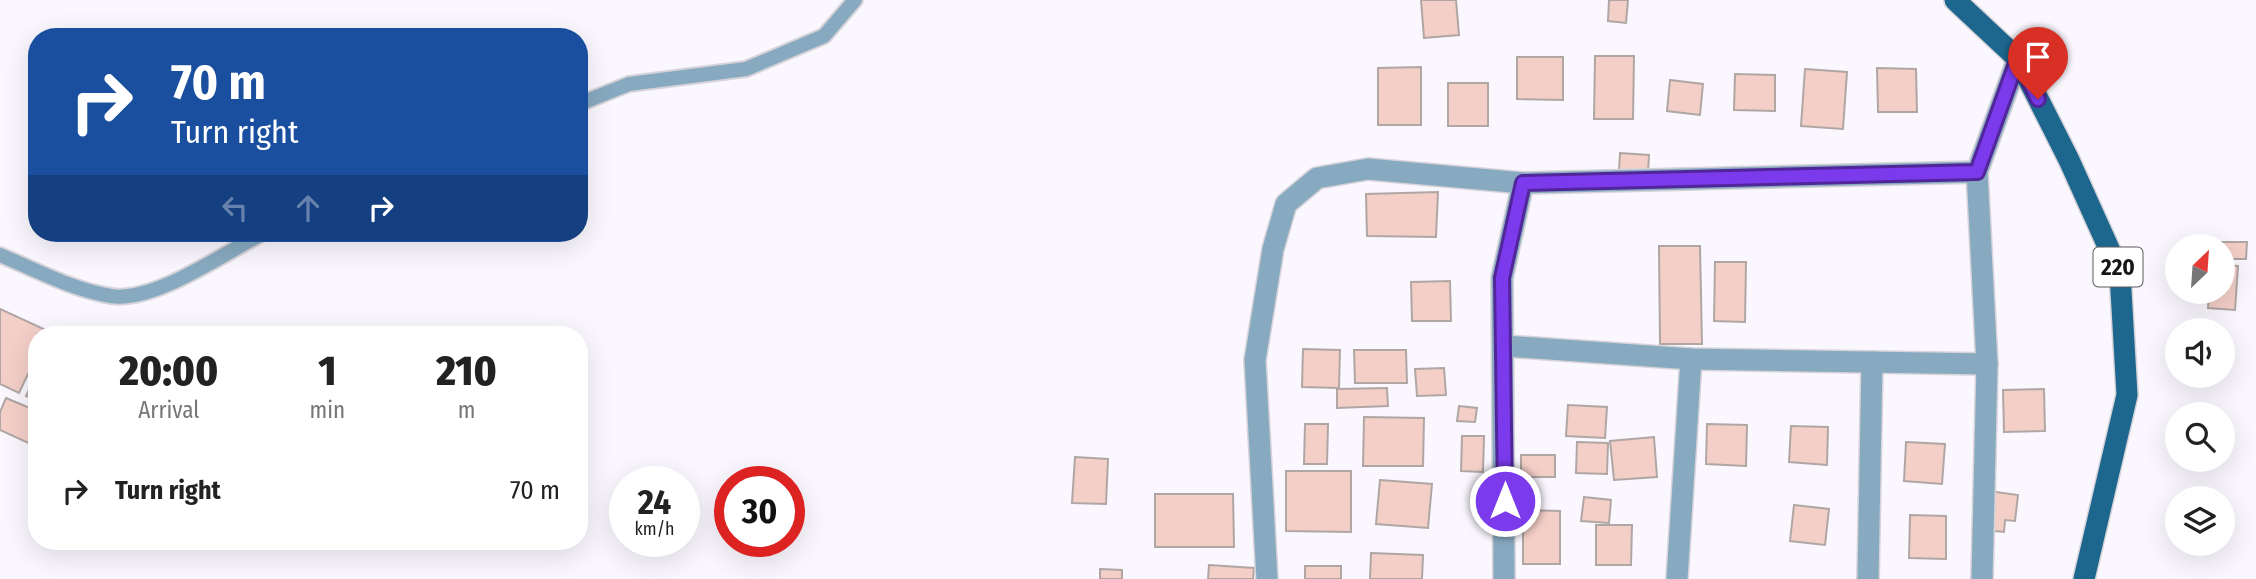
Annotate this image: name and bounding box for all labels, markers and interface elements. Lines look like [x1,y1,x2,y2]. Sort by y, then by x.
pin [2008,27,2068,99]
icon: arrive [2019,38,2057,76]
text: 70 m [171,53,266,112]
icon: right [56,56,147,147]
text: Turn right [171,113,298,151]
icon: left [216,189,254,227]
icon: ahead [289,189,327,227]
icon: right [362,189,400,227]
north arrow [2165,234,2235,304]
map controls [2165,234,2235,556]
road number: 220 [2094,248,2142,286]
button: sound [2165,318,2235,388]
text: 20:00 [119,346,218,396]
text: 1 [318,346,336,396]
text: 210 [436,346,497,396]
text: Arrival [138,396,199,424]
text: min [310,396,345,424]
text: m [458,396,475,424]
button: search [2165,402,2235,472]
position arrow [1468,464,1542,538]
speed limit sign: 30 [714,466,805,557]
icon: right [56,472,94,510]
text: Turn right [115,475,221,506]
text: 70 m [510,475,560,506]
text: 24 [638,481,671,523]
button: layers [2165,486,2235,556]
text: km/h [634,518,675,540]

